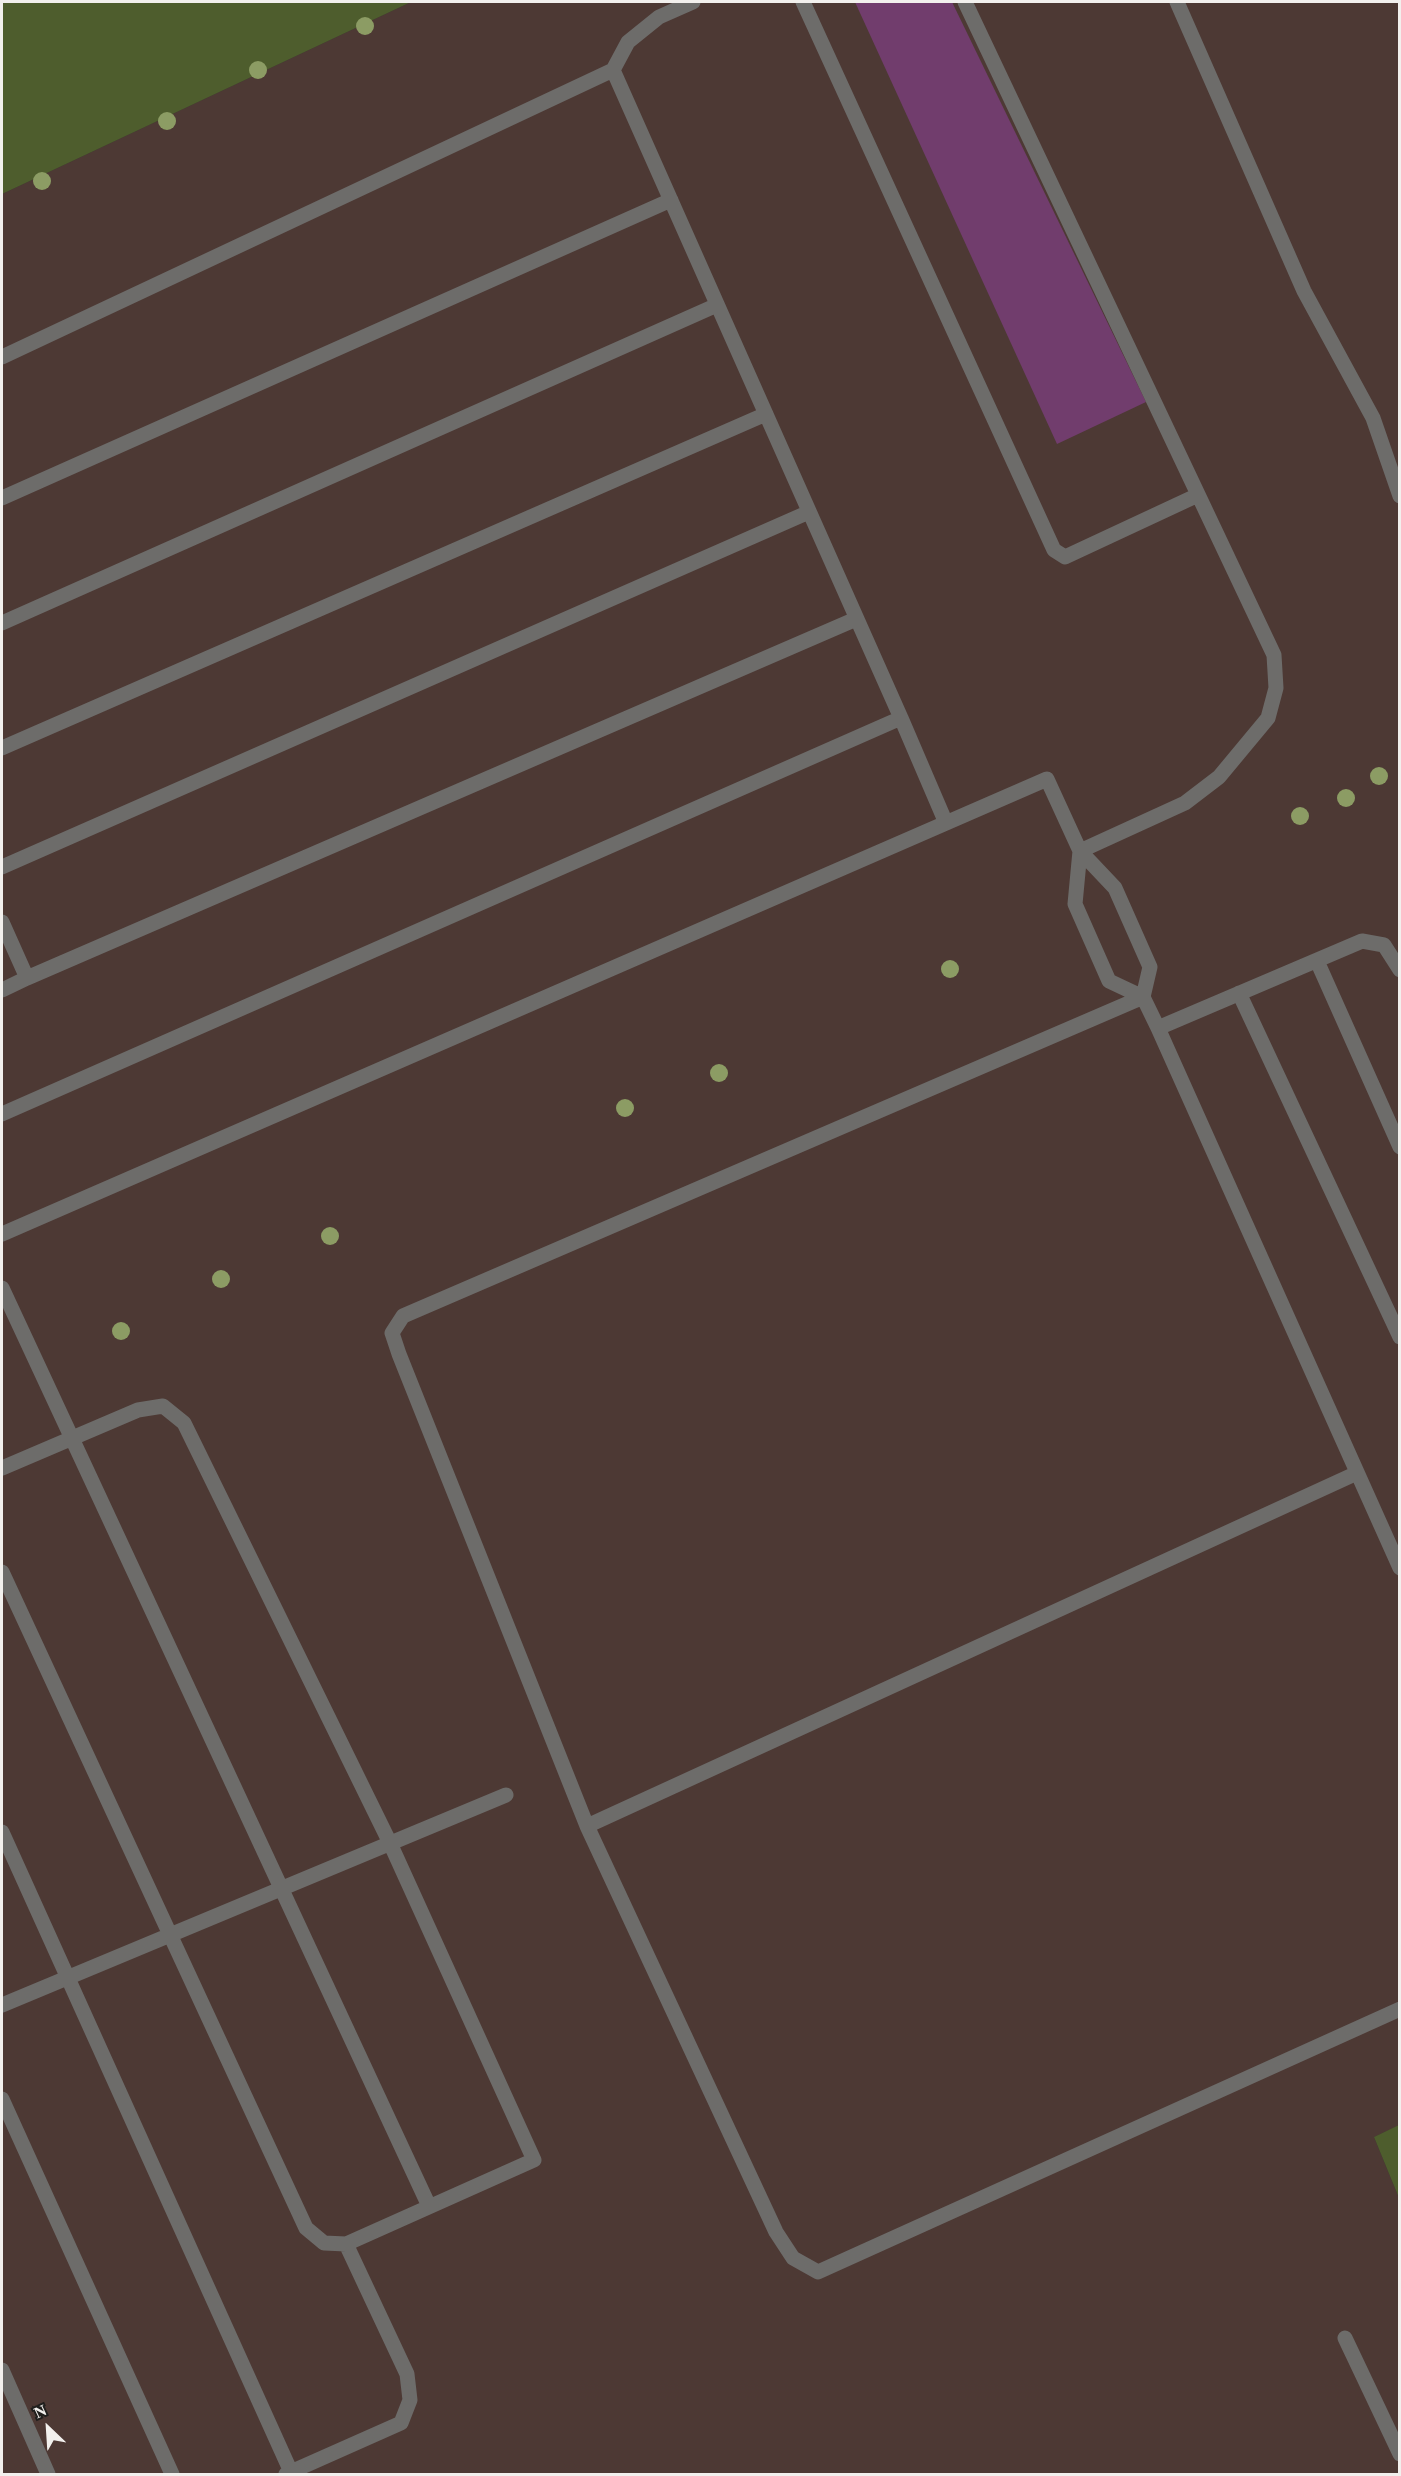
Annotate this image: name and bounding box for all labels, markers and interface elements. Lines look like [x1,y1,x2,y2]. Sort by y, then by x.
north arrow [18,2398,78,2458]
text: N [31,2401,49,2421]

